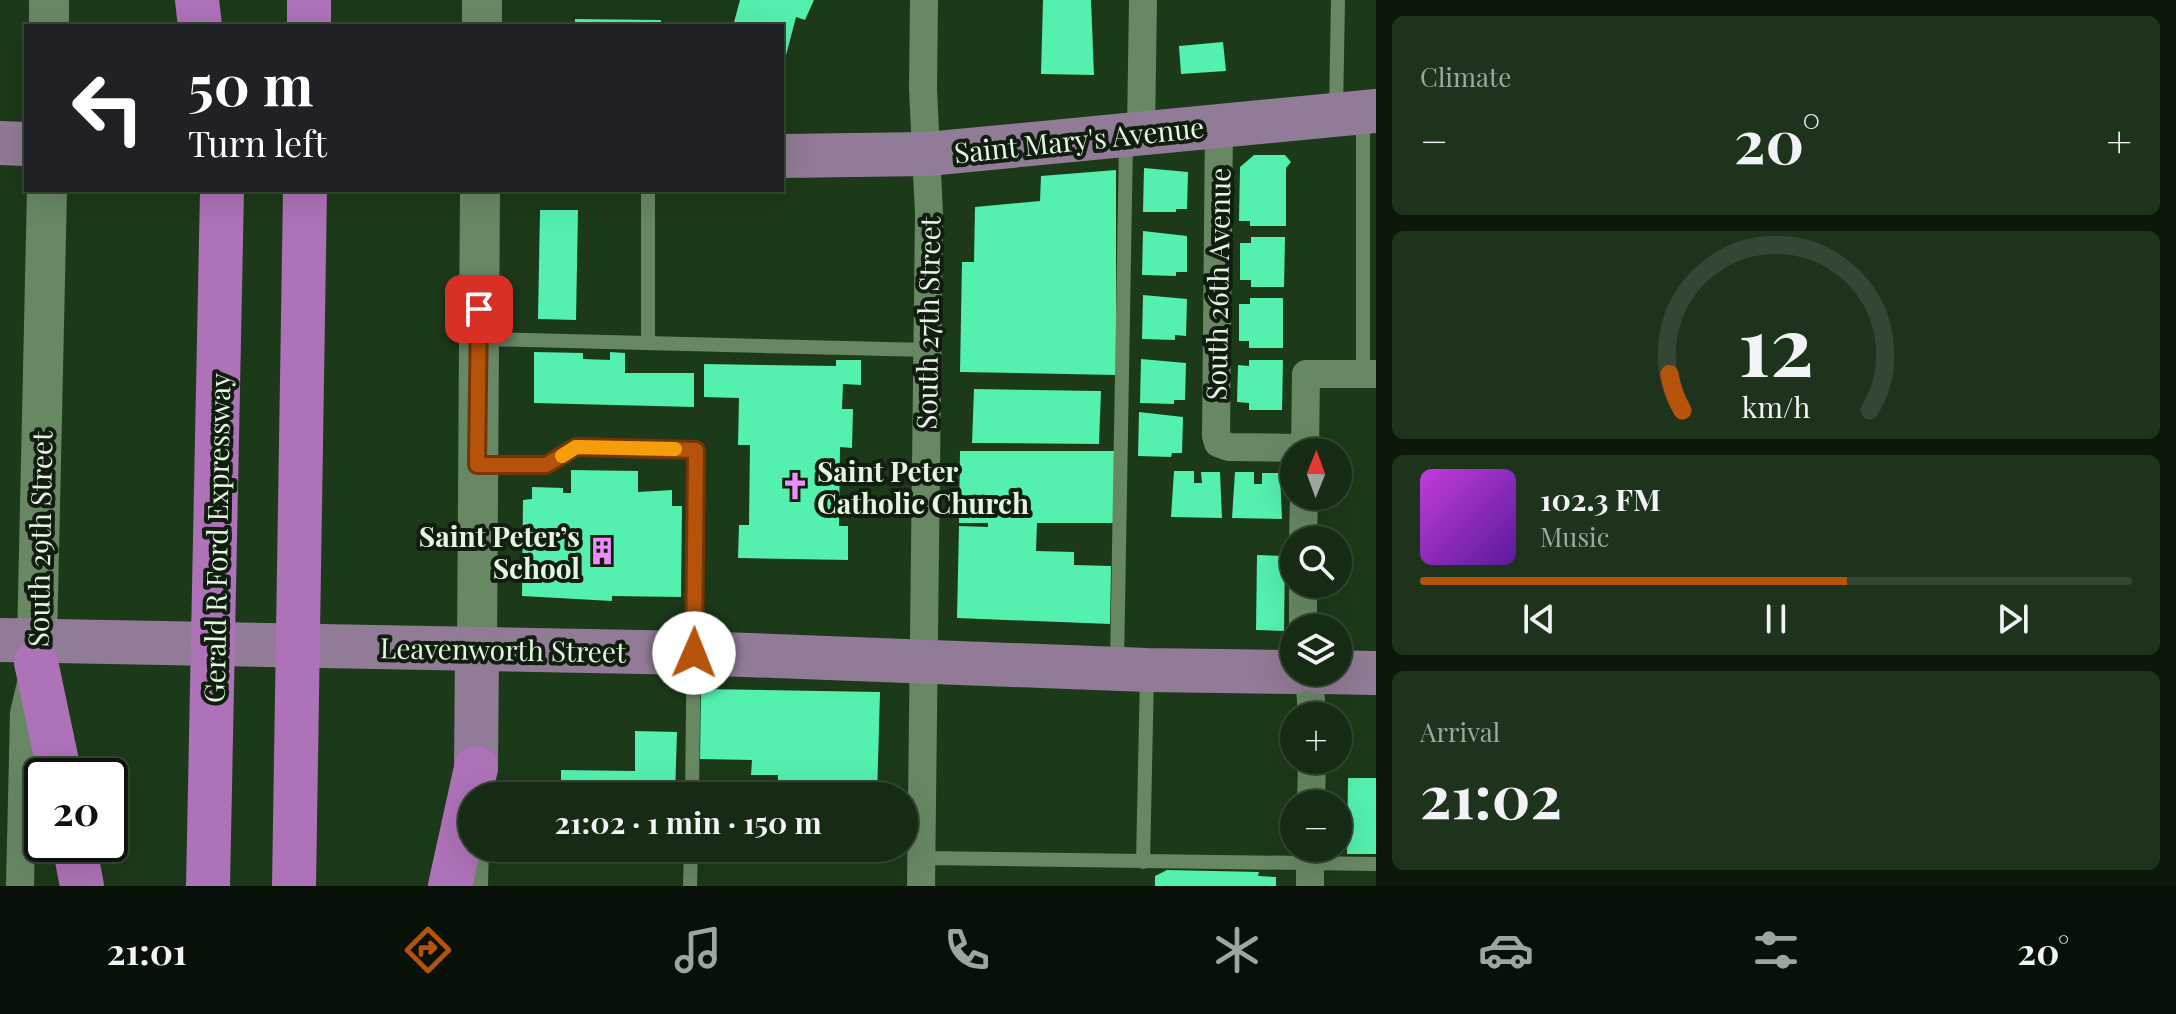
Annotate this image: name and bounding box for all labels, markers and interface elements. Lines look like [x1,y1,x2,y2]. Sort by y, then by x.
text: 50 m [188,46,314,121]
icon: left [56,56,160,160]
text: Climate [1420,59,1511,94]
text: 20° [1734,99,1821,179]
street label: Saint Mary's Avenue [952,107,1206,171]
text: − [1420,110,1448,169]
text: + [2106,110,2132,169]
text: Turn left [188,118,327,166]
street label: South 26th Avenue [1196,167,1238,401]
street label: South 27th Street [907,215,947,430]
pin [445,275,513,343]
icon: arrive [457,287,501,331]
text: 12 [1738,287,1814,398]
street label: Gerald R Ford Expressway [195,373,237,703]
text: km/h [1742,388,1810,426]
street label: South 29th Street [19,429,59,647]
north arrow [1280,438,1352,510]
map controls [1280,438,1352,862]
place label: Saint Peter Catholic Church [817,452,1029,521]
church icon: Saint Peter Catholic Church [780,471,810,501]
text: 102.3 FM [1540,479,1661,519]
place label: Saint Peter’s School [419,517,580,586]
text: Music [1540,519,1609,554]
button: search [1280,526,1352,598]
building icon: Saint Peter’s School [587,536,617,566]
icon: previous [1517,597,1561,641]
icon: pause [1754,597,1798,641]
icon: next [1991,597,2035,641]
position arrow [652,611,736,695]
button: layers [1280,614,1352,686]
street label: Leavenworth Street [380,628,627,670]
button: + [1280,702,1352,774]
text: Arrival [1420,714,1500,749]
text: 21:02 [1420,754,1562,834]
speed limit sign: 20 [24,758,128,862]
button: − [1280,790,1352,862]
text: 21:02 · 1 min · 150 m [554,802,822,842]
icon: directions [400,922,456,978]
icon: music [670,922,726,978]
icon: phone [939,922,995,978]
icon: climate [1209,922,1265,978]
icon: car [1478,922,1534,978]
icon: filters [1748,922,1804,978]
text: 21:01 [107,926,187,974]
text: 20° [2017,926,2069,974]

